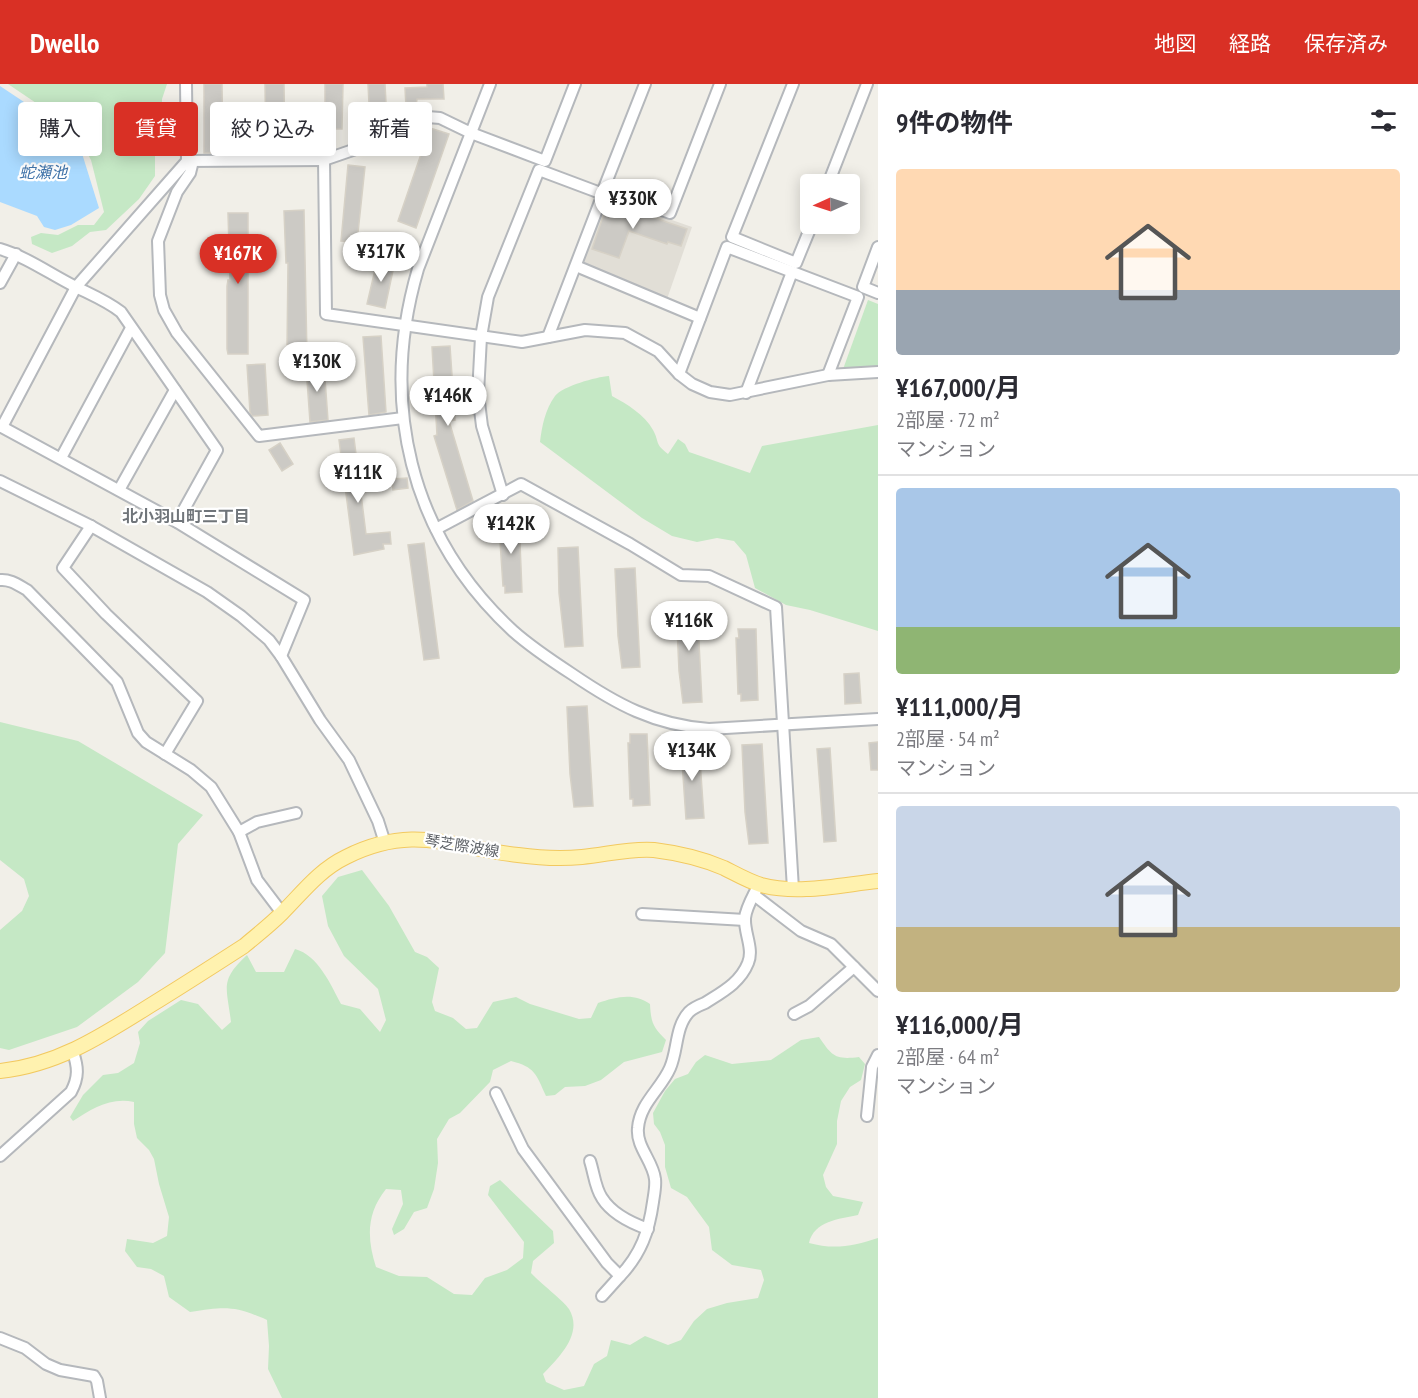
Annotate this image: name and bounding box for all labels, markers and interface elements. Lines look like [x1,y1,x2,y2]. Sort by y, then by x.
text: Dwello [30,24,100,61]
text: 地図 [1154,30,1196,57]
text: 経路 [1229,30,1271,57]
text: 保存済み [1304,30,1388,57]
chip: 購入 [18,102,102,156]
chip: 賃貸 [114,102,198,156]
chip: 絞り込み [210,102,336,156]
chip: 新着 [348,102,432,156]
icon: filters [1367,104,1400,137]
text: 9件の物件 [896,106,1012,139]
water label: 蛇瀬池 [19,162,69,182]
north arrow [800,174,860,234]
map controls [800,174,860,234]
pin: ¥330K [591,179,675,230]
text: ¥330K [609,185,657,211]
icon: home [1094,208,1202,316]
pin: ¥317K [339,232,423,283]
pin: ¥167K [196,234,280,285]
text: ¥317K [357,238,405,264]
text: ¥167K [214,240,262,266]
pin: ¥130K [275,342,359,393]
text: ¥130K [293,348,341,374]
text: ¥167,000/月 [896,371,1021,404]
pin: ¥146K [406,376,490,427]
text: ¥146K [424,382,472,408]
text: 2部屋 · 72 m² [896,407,1000,433]
text: マンション [896,436,996,462]
pin: ¥111K [316,453,400,504]
text: ¥111K [334,459,382,485]
pin: ¥142K [469,504,553,555]
district label: 北小羽山町三丁目 [122,506,250,526]
text: ¥142K [487,510,535,536]
icon: home [1094,527,1202,635]
pin: ¥116K [647,601,731,652]
text: ¥116K [665,607,713,633]
text: ¥111,000/月 [896,690,1024,723]
text: 2部屋 · 54 m² [896,726,1000,752]
pin: ¥134K [650,731,734,782]
text: ¥134K [668,737,716,763]
text: マンション [896,755,996,781]
street label: 琴芝際波線 [424,830,501,861]
icon: home [1094,845,1202,953]
text: ¥116,000/月 [896,1008,1024,1041]
text: 2部屋 · 64 m² [896,1044,1000,1070]
text: マンション [896,1073,996,1099]

